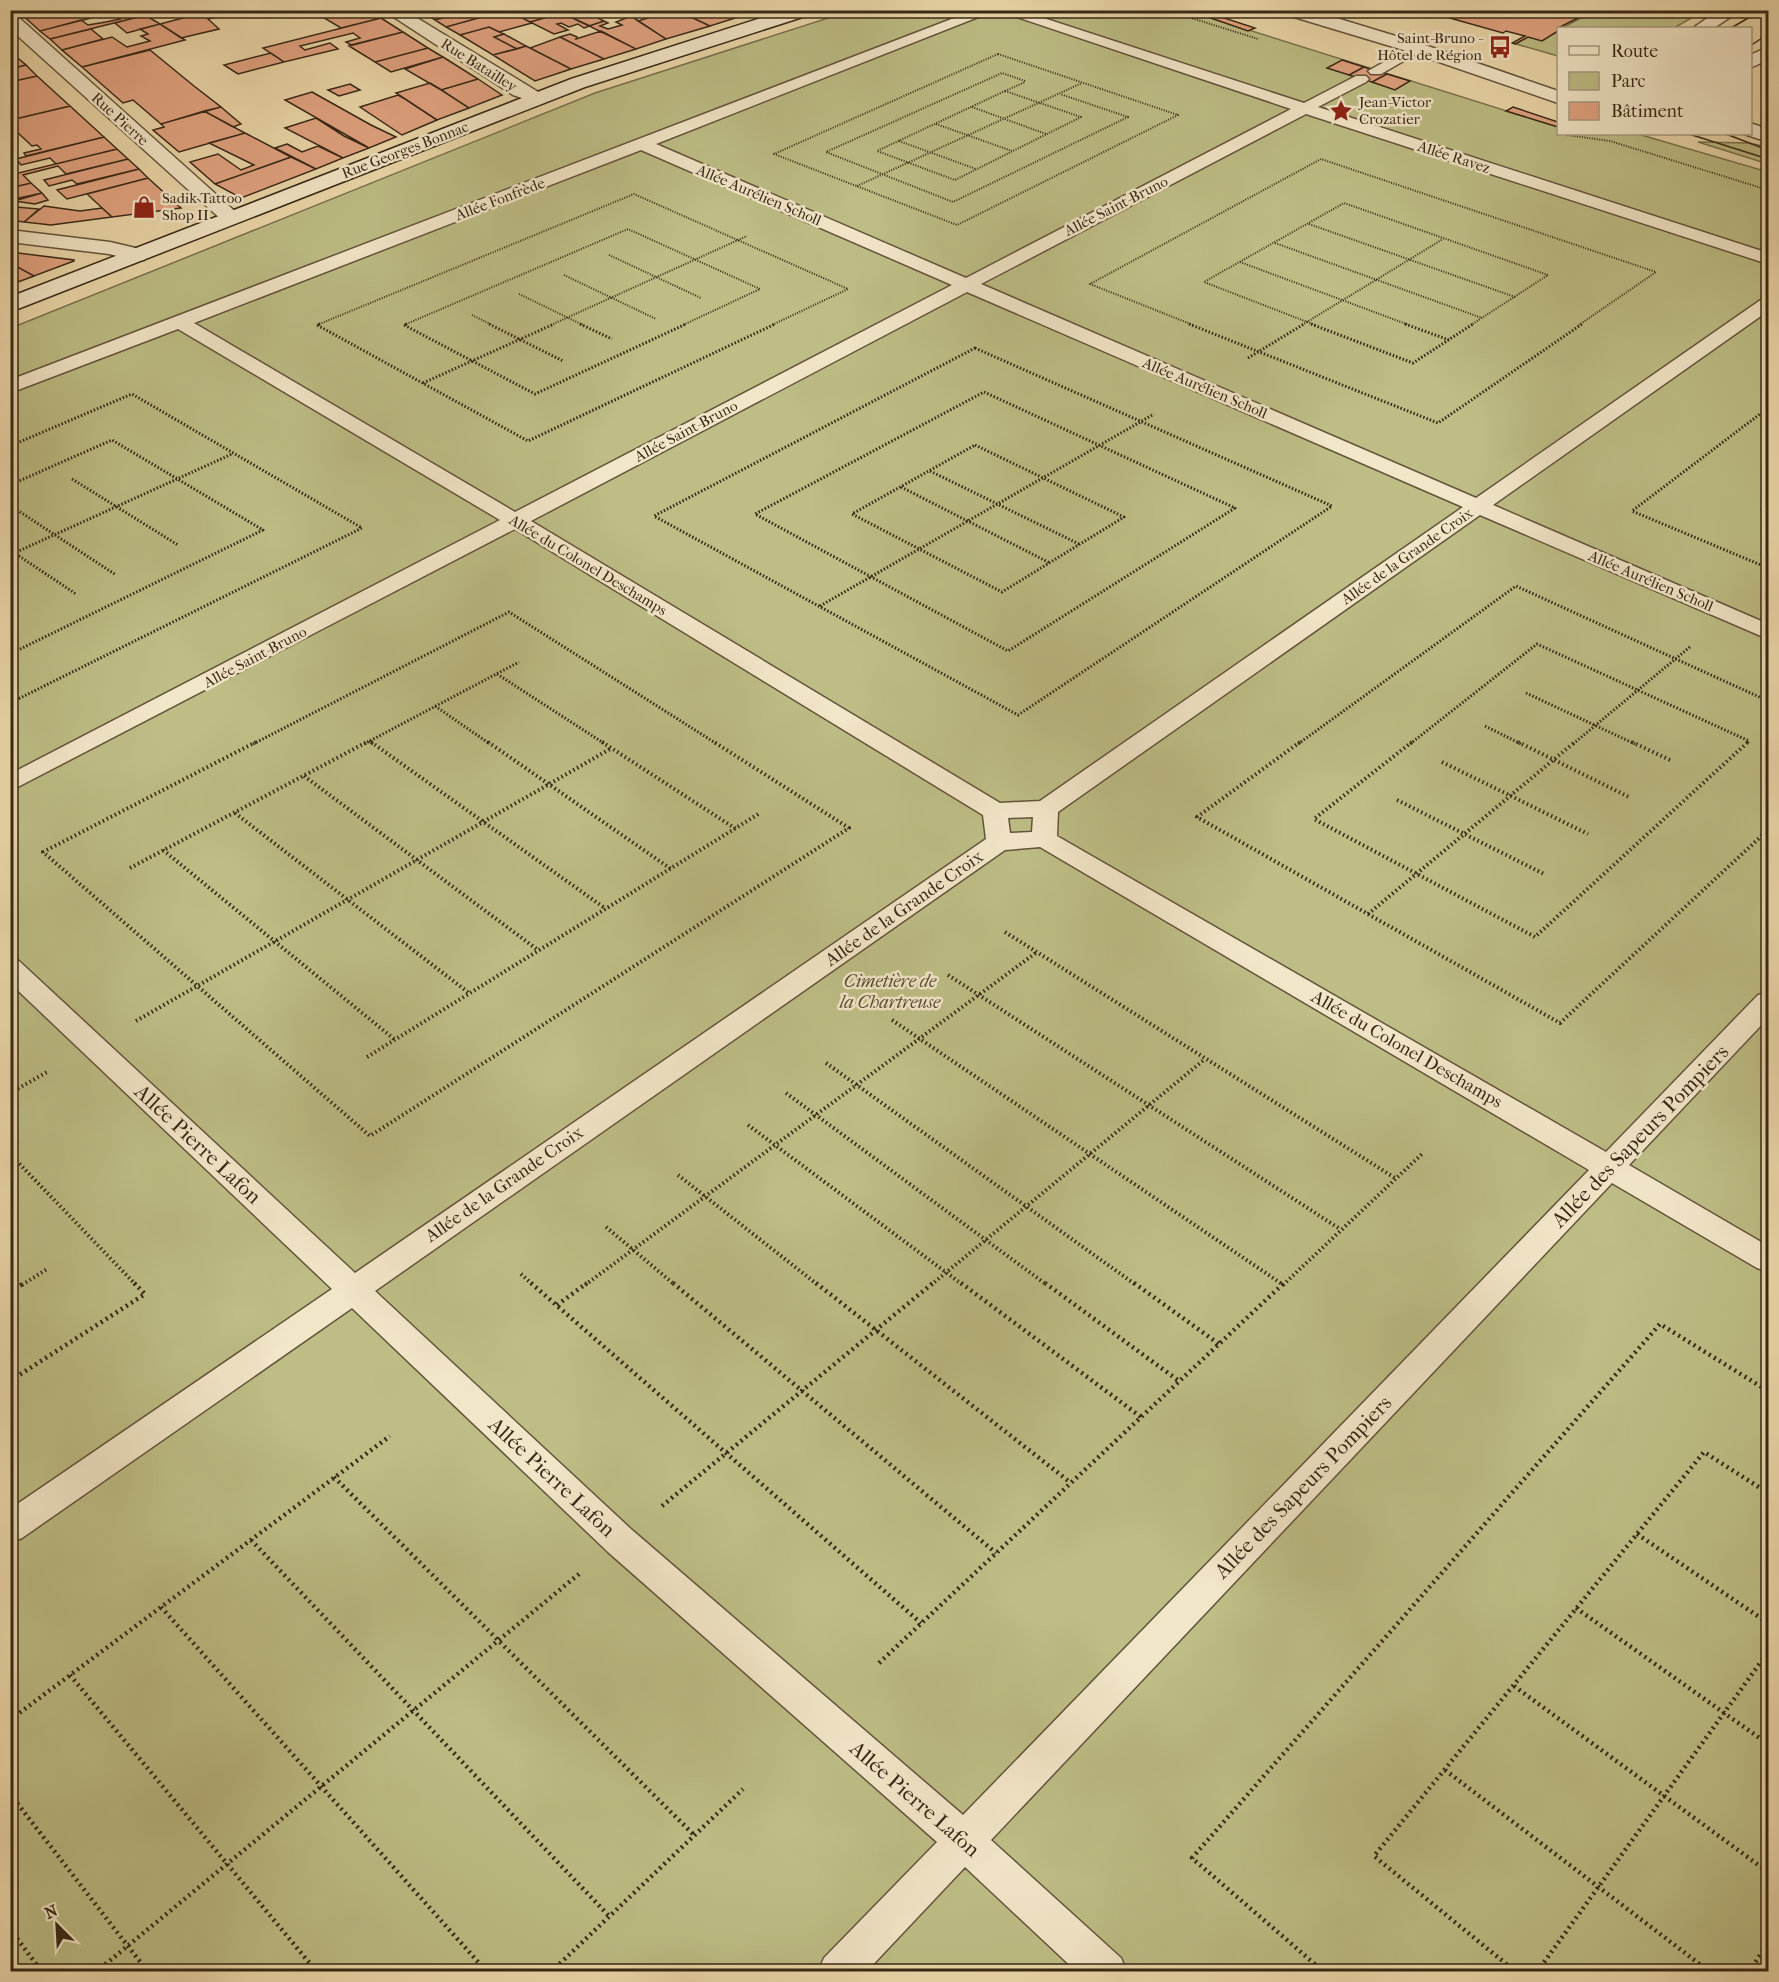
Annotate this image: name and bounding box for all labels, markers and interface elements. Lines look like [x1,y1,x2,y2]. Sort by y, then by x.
legend [1557,27,1752,135]
place label: Saint-Bruno - Hôtel de Région [1377,29,1484,64]
street label: Rue Batailley [438,34,521,96]
bus stop icon: Saint-Bruno - Hôtel de Région [1487,34,1513,60]
text: Route [1611,41,1658,62]
text: Parc [1611,71,1646,92]
street label: Rue Pierre [88,89,153,150]
place label: Jean-Victor Crozatier [1358,93,1432,128]
place icon: Jean-Victor Crozatier [1328,98,1354,124]
text: Bâtiment [1611,101,1684,122]
street label: Rue Georges Bonnac [339,117,471,182]
street label: Allée Ravez [1415,137,1493,177]
street label: Allée Aurélien Scholl [693,160,824,229]
street label: Allée Saint-Bruno [1060,172,1171,240]
street label: Allée Fonfrède [452,173,548,225]
place label: Sadik Tattoo Shop II [162,189,242,224]
shop icon: Sadik Tattoo Shop II [131,194,157,220]
street label: Allée Aurélien Scholl [1139,353,1270,422]
street label: Allée Saint-Bruno [631,396,741,466]
street label: Allée de la Grande Croix [1337,504,1476,609]
street label: Allée du Colonel Deschamps [505,510,670,619]
street label: Allée Aurélien Scholl [1585,546,1716,615]
street label: Allée Saint-Bruno [200,622,310,692]
street label: Allée de la Grande Croix [821,846,988,971]
park label: Cimetière de la Chartreuse [839,971,941,1013]
street label: Allée du Colonel Deschamps [1307,986,1506,1113]
street label: Allée des Sapeurs Pompiers [1546,1040,1734,1233]
street label: Allée Pierre Lafon [129,1079,266,1209]
street label: Allée de la Grande Croix [421,1122,588,1247]
street label: Allée des Sapeurs Pompiers [1209,1391,1397,1584]
street label: Allée Pierre Lafon [483,1412,620,1542]
street label: Allée Pierre Lafon [845,1736,985,1862]
north arrow [27,1895,87,1955]
text: N [42,1900,61,1923]

